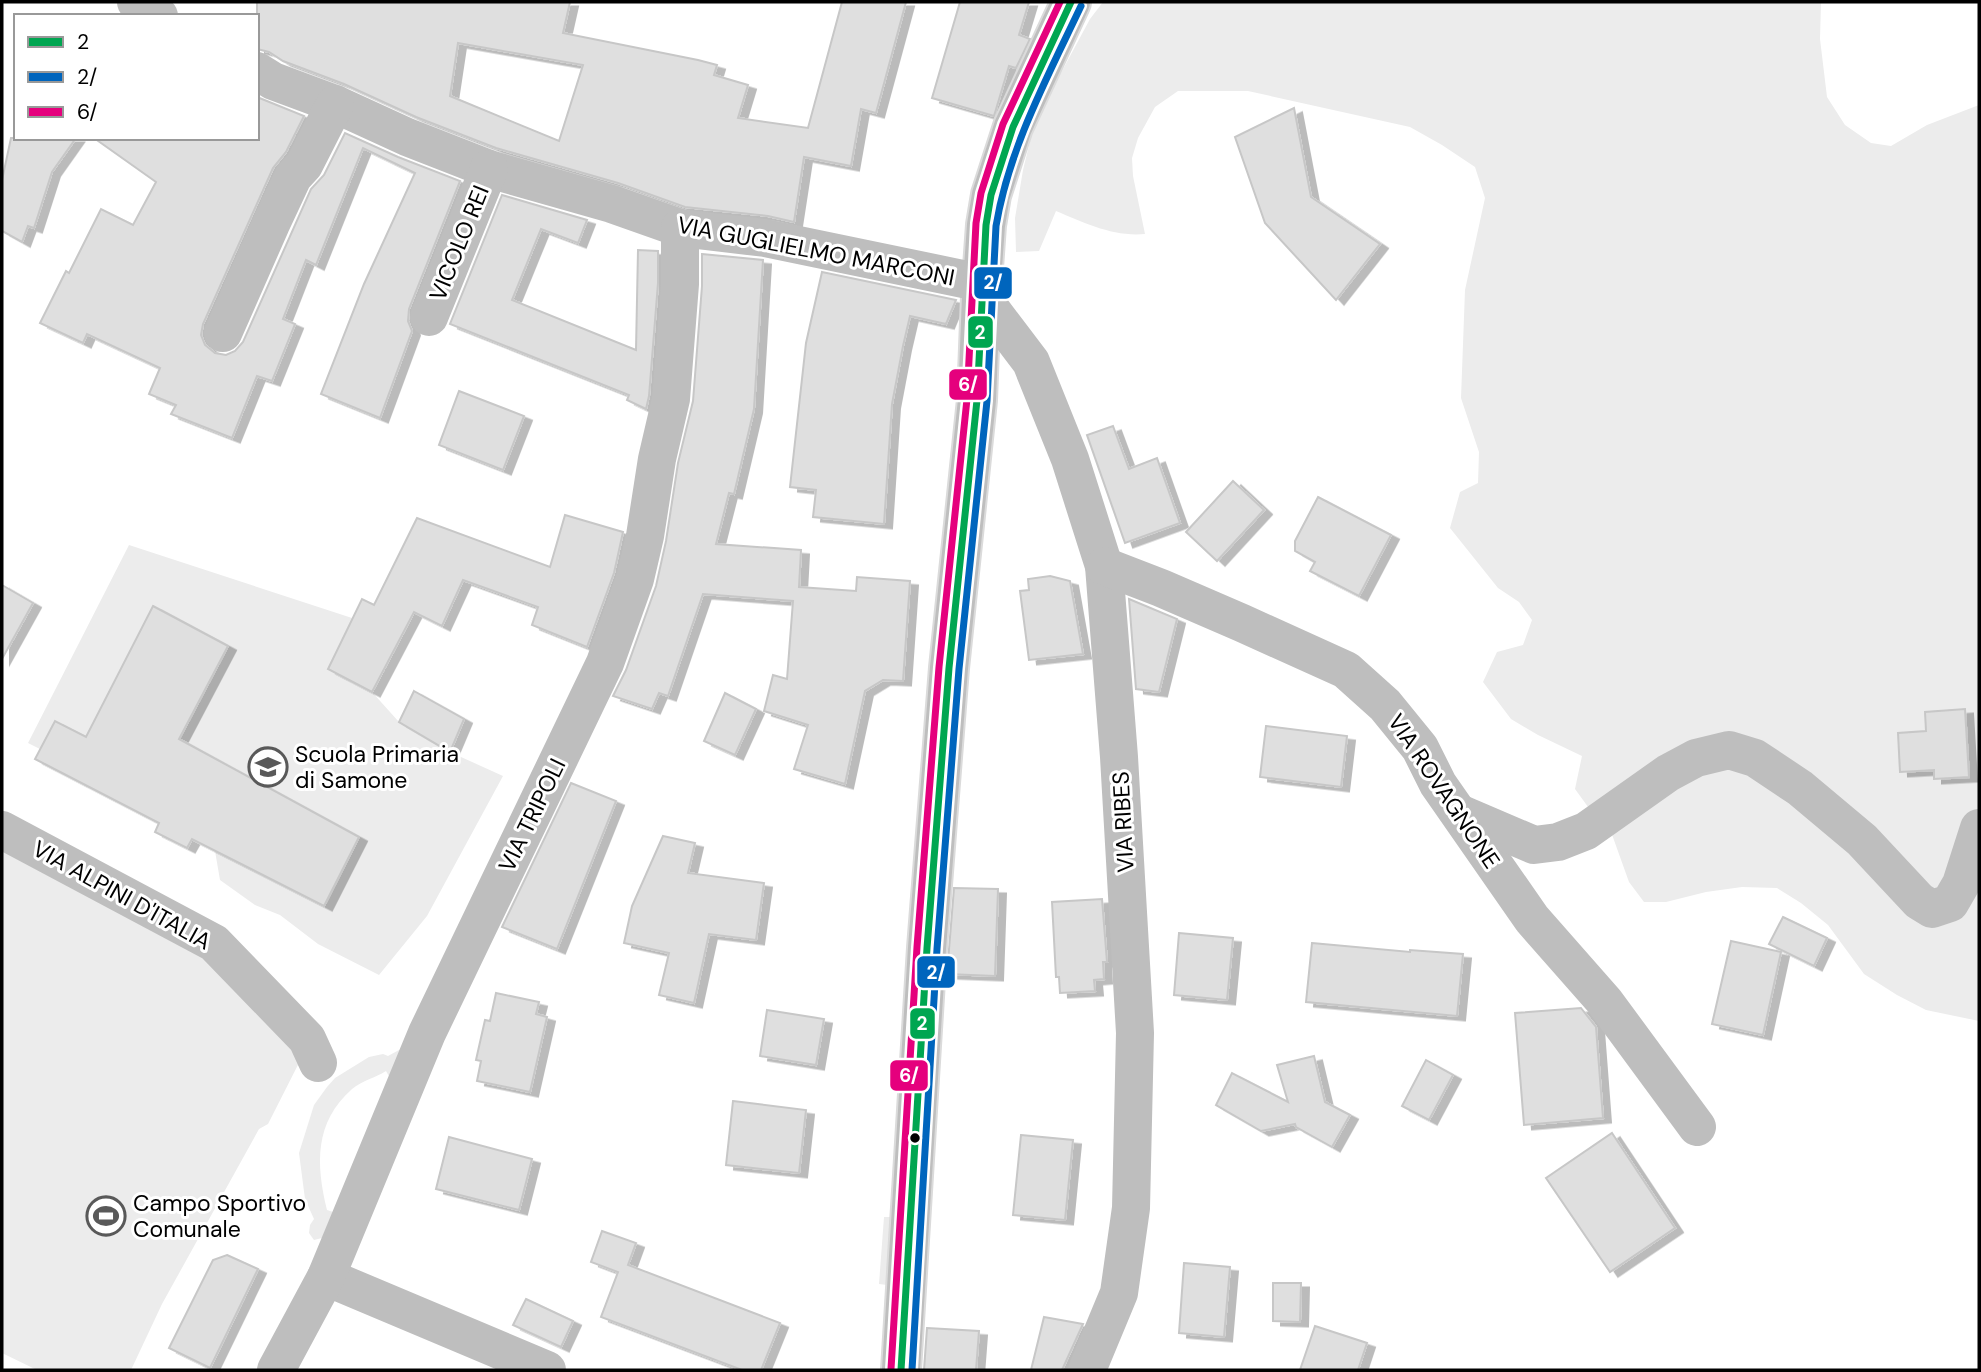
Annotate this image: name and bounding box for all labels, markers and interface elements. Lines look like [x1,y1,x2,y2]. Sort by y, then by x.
legend [14,14,259,140]
text: 2 [77,28,89,56]
text: 2/ [77,63,97,91]
text: 6/ [77,98,98,126]
street label: VICOLO REI [422,181,496,305]
street label: VIA GUGLIELMO MARCONI [675,209,957,293]
line badge: 2/ [973,266,1013,300]
text: 2/ [983,270,1003,295]
line badge: 2 [967,315,994,349]
text: 2 [975,320,986,345]
line badge: 6/ [948,368,988,401]
text: 6/ [958,372,978,397]
street label: VIA ROVAGNONE [1381,708,1507,874]
place label: Scuola Primaria di Samone [295,739,459,795]
school or university icon: Scuola Primaria di Samone [247,746,289,788]
street label: VIA TRIPOLI [492,753,572,877]
street label: VIA RIBES [1105,771,1141,873]
street label: VIA ALPINI D'ITALIA [27,833,217,957]
line badge: 2/ [916,955,956,989]
text: 2/ [926,960,946,985]
line badge: 2 [909,1007,936,1040]
text: 2 [917,1011,928,1036]
line badge: 6/ [889,1059,929,1092]
text: 6/ [899,1063,919,1088]
unlabelled marker [908,1131,922,1145]
place label: Campo Sportivo Comunale [133,1188,306,1244]
sports icon: Campo Sportivo Comunale [85,1195,127,1237]

